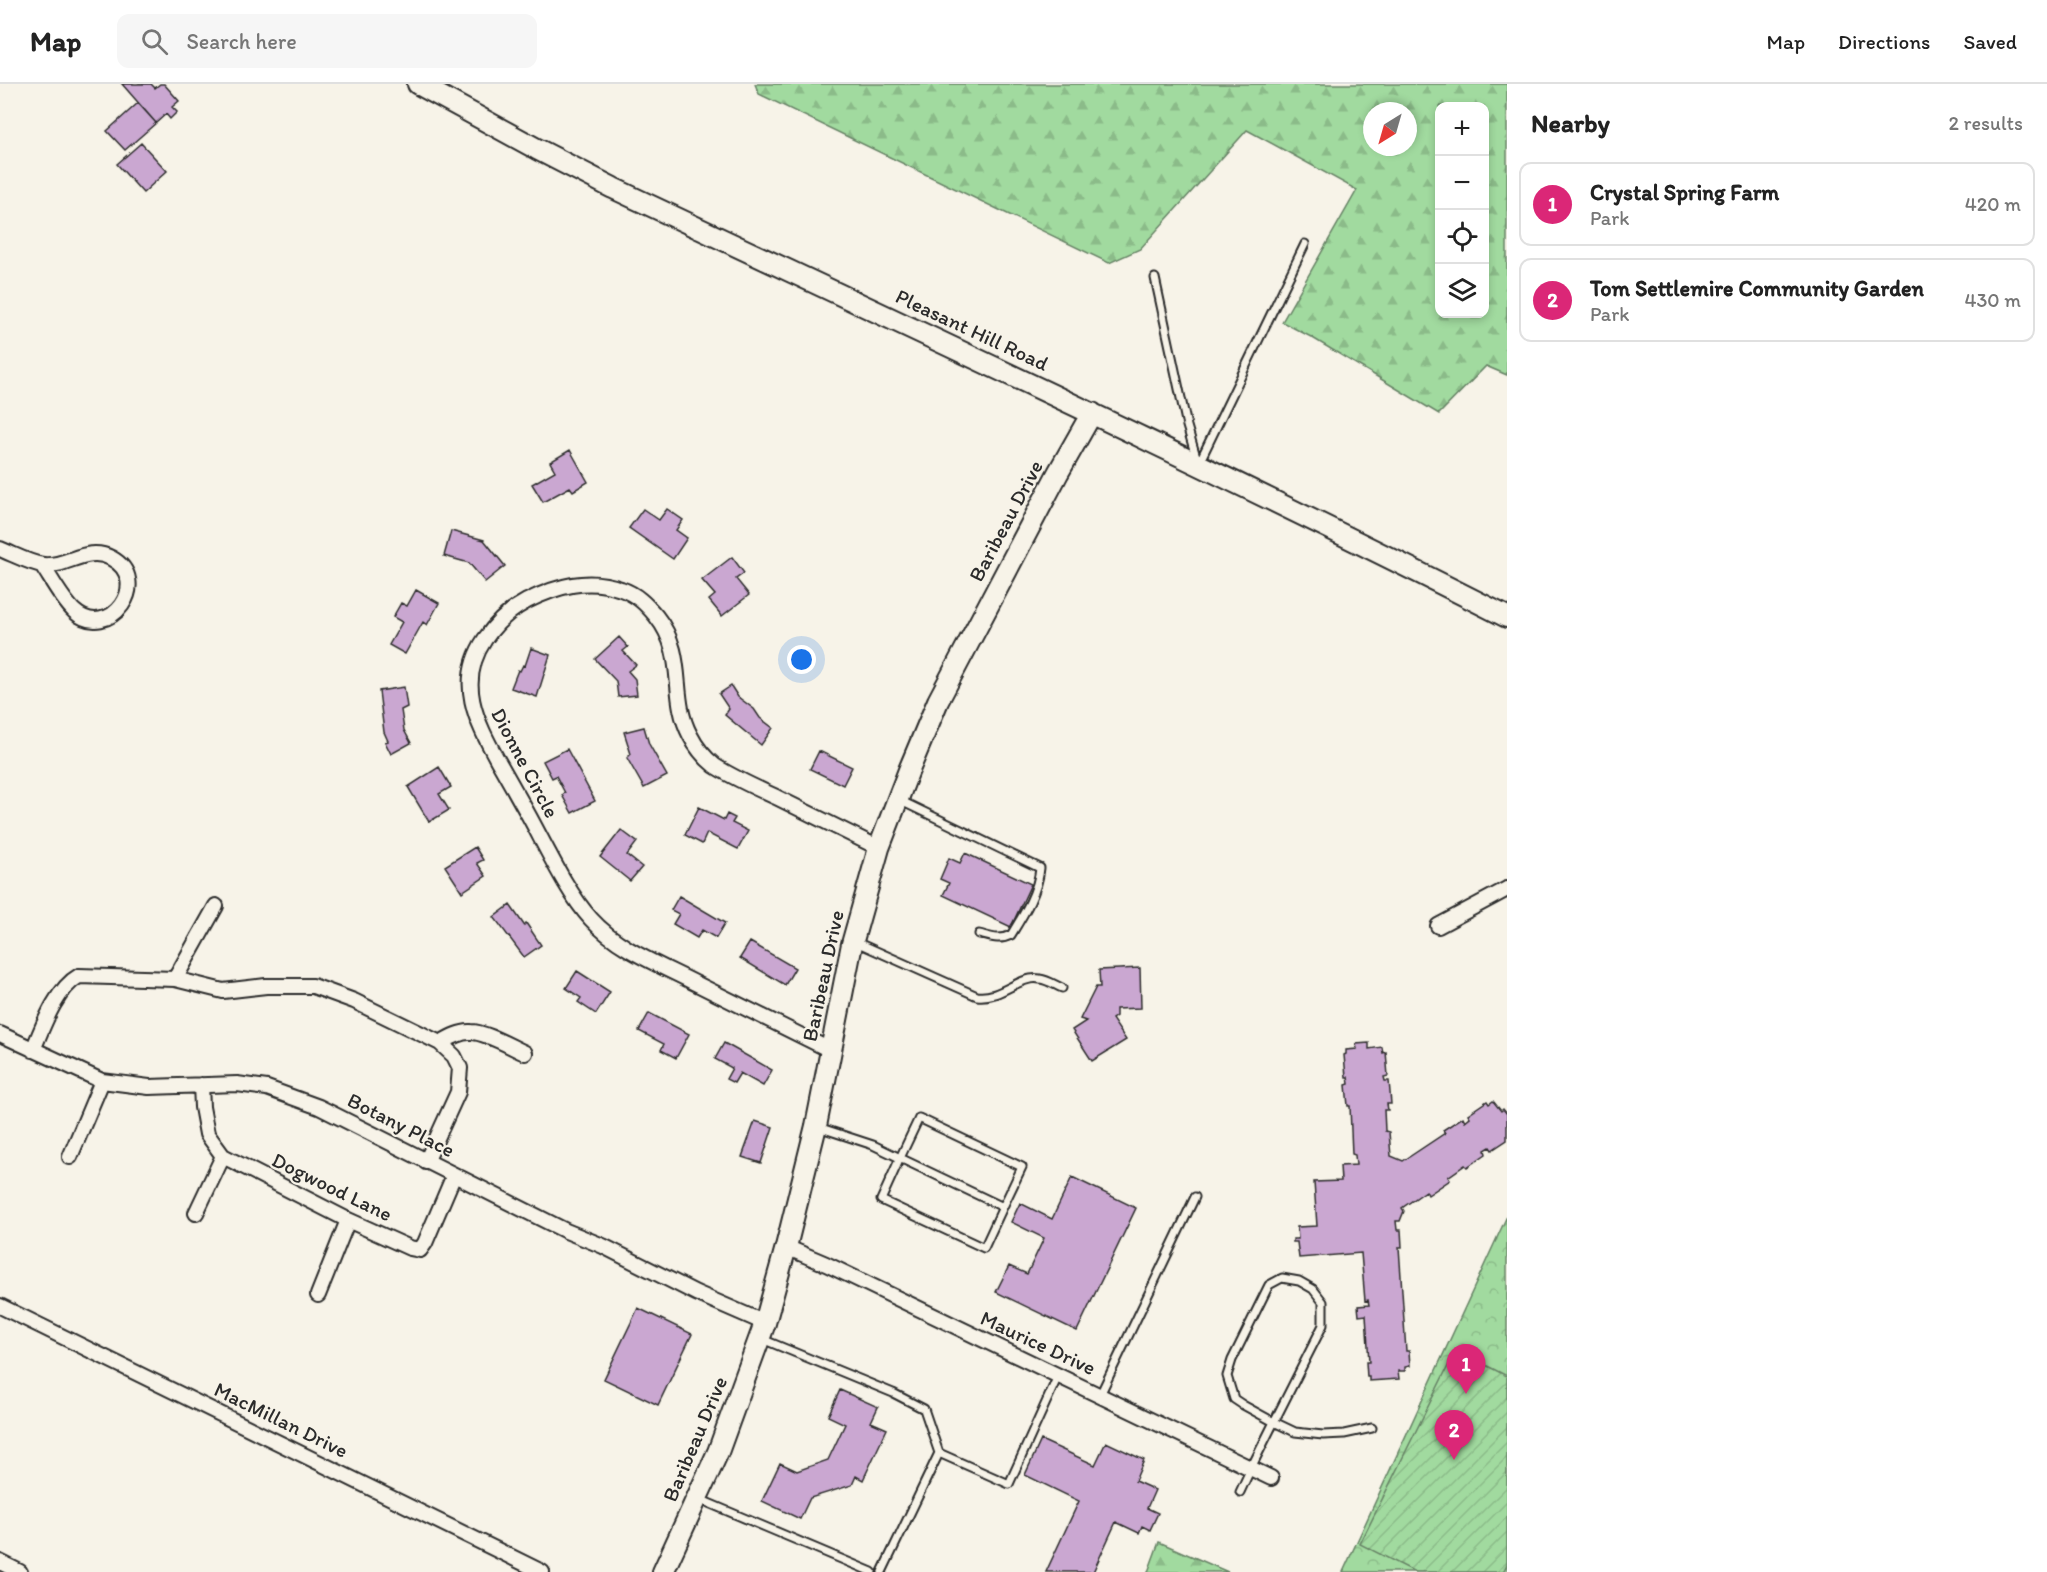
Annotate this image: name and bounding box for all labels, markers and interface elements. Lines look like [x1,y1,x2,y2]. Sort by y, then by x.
search box [117,14,537,68]
text: Map [30,24,81,58]
icon: search [138,25,171,58]
text: Search here [186,28,297,55]
text: Map [1767,29,1805,54]
text: Directions [1838,29,1930,54]
text: Saved [1963,29,2017,54]
north arrow [1363,102,1417,156]
map controls [1435,102,1489,318]
button: + [1435,102,1489,156]
text: Nearby [1531,107,1610,139]
text: 2 results [1949,111,2023,135]
button: − [1435,156,1489,210]
text: Crystal Spring Farm [1590,179,1779,206]
text: 1 [1548,192,1557,216]
text: 420 m [1965,192,2021,216]
text: Park [1590,206,1629,230]
button: locate [1435,210,1489,264]
button: layers [1435,264,1489,318]
text: Tom Settlemire Community Garden [1590,275,1924,302]
street label: Pleasant Hill Road [892,283,1053,376]
text: 2 [1547,288,1558,312]
text: 430 m [1964,288,2021,312]
text: Park [1590,302,1629,326]
street label: Baribeau Drive [963,456,1048,586]
your location [787,645,816,674]
street label: Dionne Circle [486,704,565,822]
street label: Baribeau Drive [796,908,849,1044]
street label: Botany Place [344,1087,459,1162]
street label: Dogwood Lane [268,1147,396,1226]
street label: Maurice Drive [977,1305,1100,1380]
pin: 1 [1446,1344,1486,1394]
street label: Baribeau Drive [657,1372,732,1505]
street label: MacMillan Drive [210,1376,352,1463]
pin: 2 [1434,1410,1474,1460]

